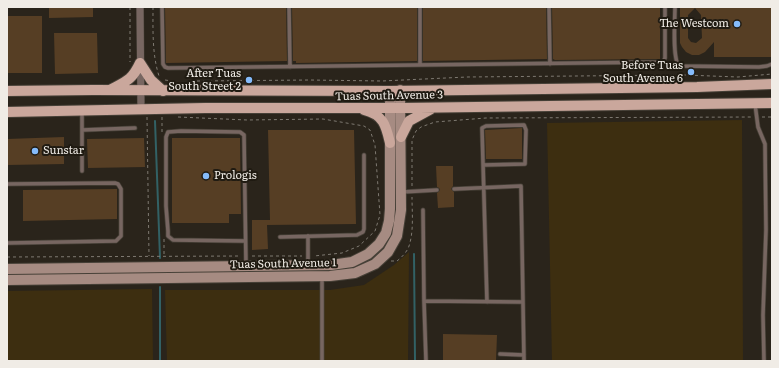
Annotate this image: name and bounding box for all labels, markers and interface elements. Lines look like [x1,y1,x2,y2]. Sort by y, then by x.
place label: The Westcom [659,17,729,31]
marker: The Westcom [732,19,742,29]
place label: Before Tuas South Avenue 6 [603,59,683,85]
place label: After Tuas South Street 2 [168,67,241,93]
marker: Before Tuas South Avenue 6 [686,67,696,77]
marker: After Tuas South Street 2 [244,75,254,85]
street label: Tuas South Avenue 3 [335,88,443,104]
place label: Sunstar [43,144,84,158]
marker: Sunstar [30,146,40,156]
place label: Prologis [214,169,257,183]
marker: Prologis [201,171,211,181]
street label: Tuas South Avenue 1 [230,256,336,272]

